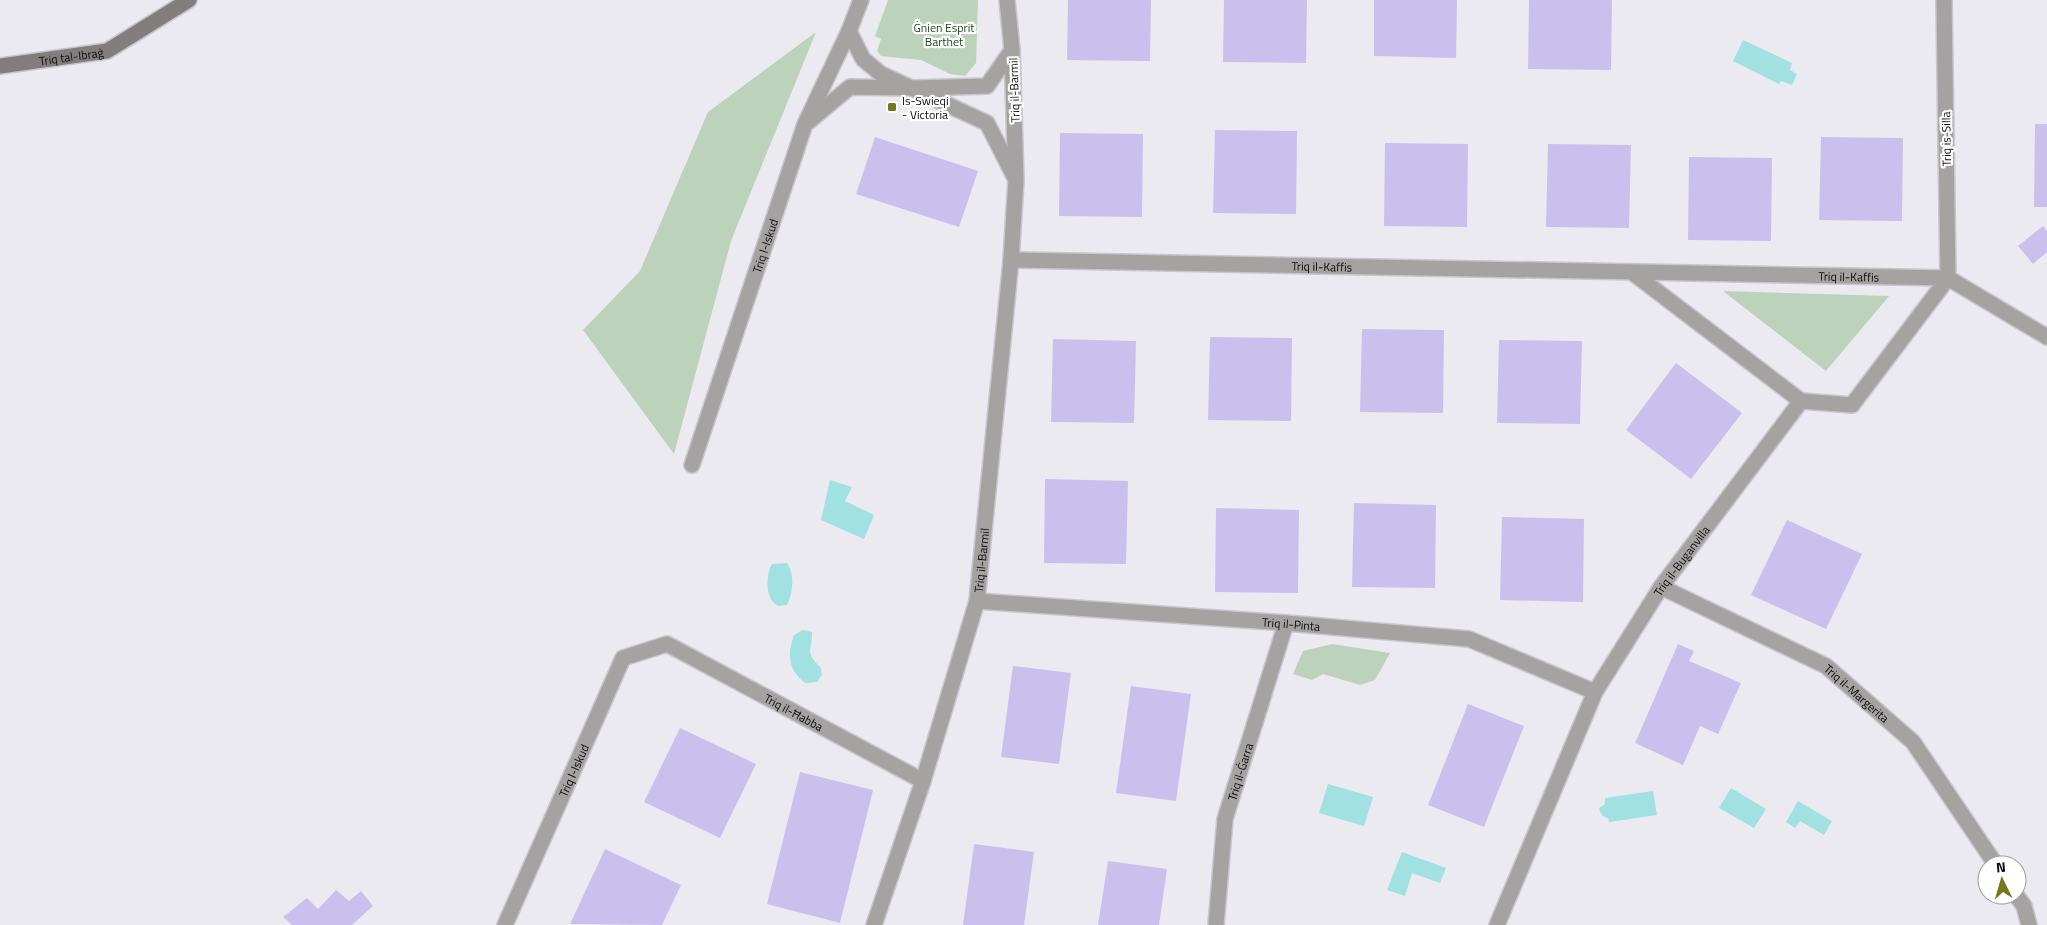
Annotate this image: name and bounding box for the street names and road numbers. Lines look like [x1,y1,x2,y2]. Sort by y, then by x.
street label: Triq tal-Ibraġ [38,42,105,70]
street label: Triq il-Barmil [1003,57,1025,123]
street label: Triq is-Silla [1936,111,1956,167]
street label: Triq l-Iskud [747,216,783,275]
street label: Triq il-Kaffis [1291,256,1353,276]
street label: Triq il-Kaffis [1818,266,1880,286]
street label: Triq il-Buganvilla [1648,521,1714,600]
street label: Triq il-Barmil [968,527,994,593]
street label: Triq il-Pinta [1262,612,1321,635]
street label: Triq il-Margerita [1820,659,1894,727]
street label: Triq il-Ħabba [761,688,827,736]
street label: Triq il-Ġarra [1222,740,1258,803]
street label: Triq l-Iskud [553,741,593,800]

